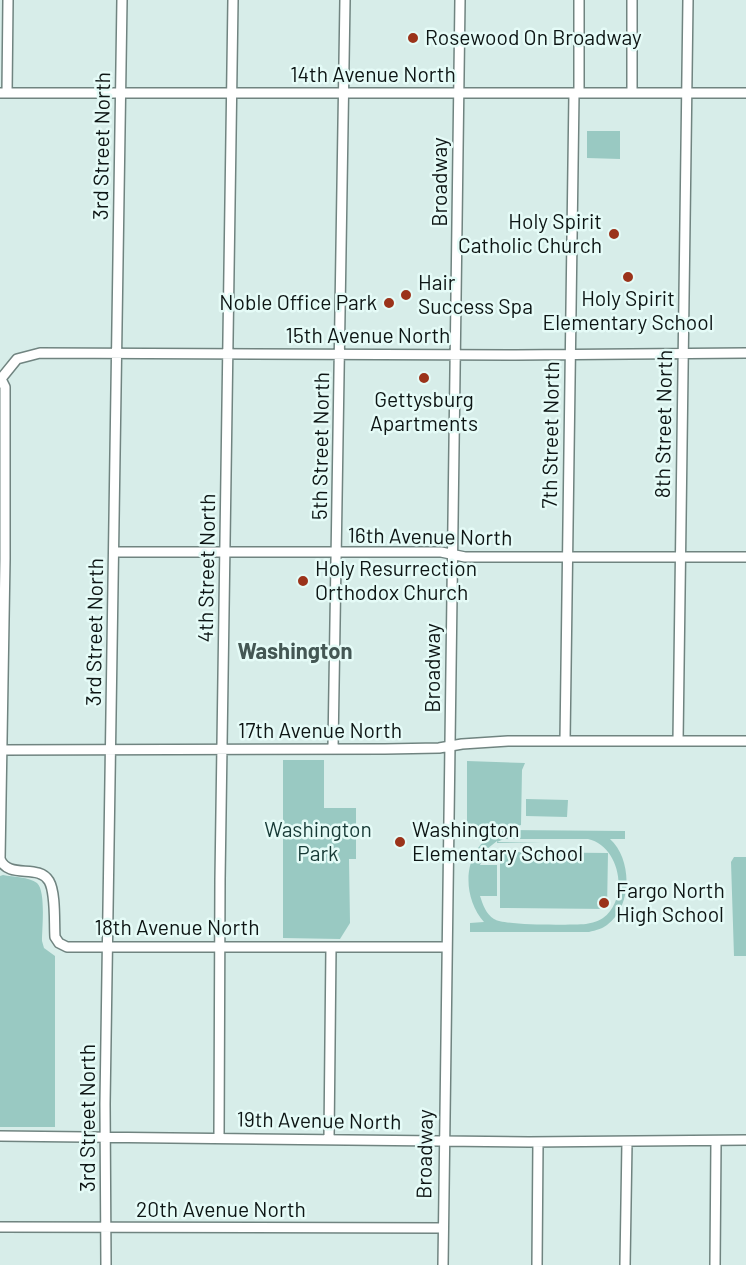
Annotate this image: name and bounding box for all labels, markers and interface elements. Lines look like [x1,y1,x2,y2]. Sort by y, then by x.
place label: Rosewood On Broadway [425,24,642,49]
marker: Rosewood On Broadway [406,31,420,45]
street label: 14th Avenue North [290,61,456,86]
street label: 3rd Street North [87,72,114,220]
street label: Broadway [426,137,451,227]
place label: Holy Spirit Catholic Church [458,208,602,257]
marker: Holy Spirit Catholic Church [607,227,621,241]
place label: Hair Success Spa [418,269,533,318]
marker: Holy Spirit Elementary School [621,270,635,284]
place label: Holy Spirit Elementary School [542,285,714,334]
marker: Hair Success Spa [399,288,413,302]
place label: Noble Office Park [219,289,377,314]
marker: Noble Office Park [382,296,396,310]
street label: 15th Avenue North [286,322,450,347]
street label: 8th Street North [649,350,676,498]
street label: 7th Street North [536,361,563,509]
marker: Gettysburg Apartments [417,371,431,385]
street label: 5th Street North [306,372,333,520]
place label: Gettysburg Apartments [370,386,478,435]
street label: 4th Street North [192,493,219,643]
street label: 16th Avenue North [347,522,513,549]
place label: Holy Resurrection Orthodox Church [315,555,477,604]
street label: 3rd Street North [80,558,107,706]
marker: Holy Resurrection Orthodox Church [296,574,310,588]
street label: Broadway [419,623,444,713]
district label: Washington [237,637,353,663]
street label: 17th Avenue North [238,717,402,742]
park label: Washington Park [264,816,372,865]
place label: Washington Elementary School [412,816,583,865]
marker: Washington Elementary School [393,835,407,849]
place label: Fargo North High School [616,877,725,926]
marker: Fargo North High School [597,896,611,910]
street label: 18th Avenue North [95,914,259,939]
street label: 3rd Street North [74,1044,99,1192]
street label: 19th Avenue North [236,1106,402,1133]
street label: Broadway [410,1109,437,1199]
street label: 20th Avenue North [136,1196,306,1221]

